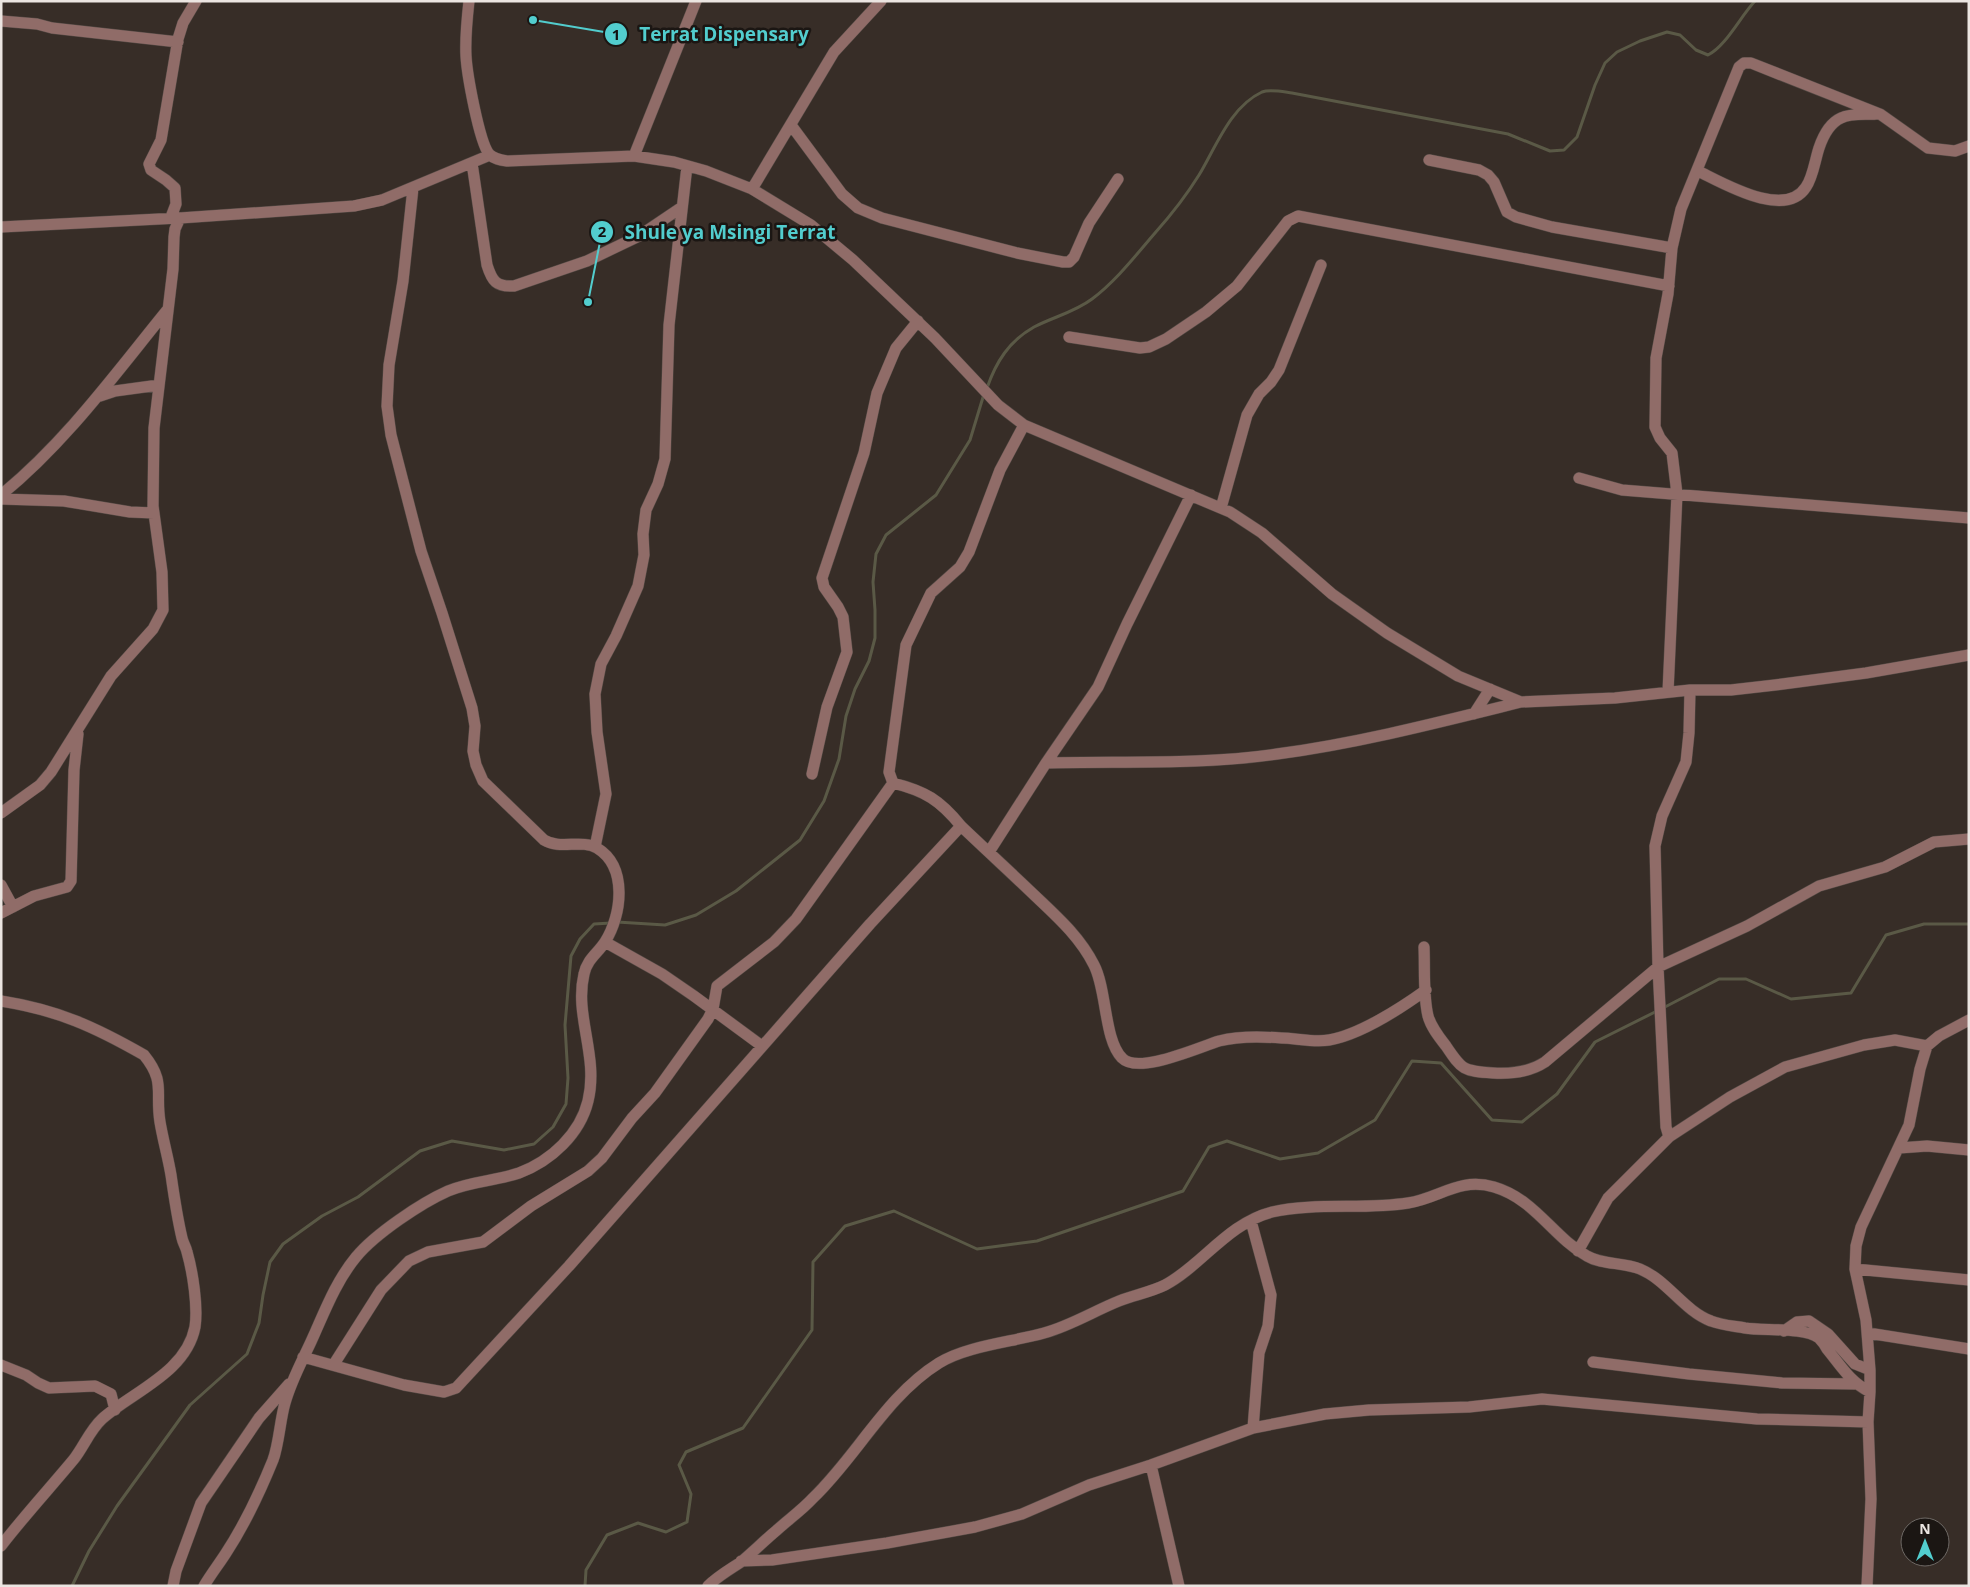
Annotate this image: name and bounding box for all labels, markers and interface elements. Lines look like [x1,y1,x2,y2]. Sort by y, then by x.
callout: Terrat Dispensary [604,17,818,51]
text: Terrat Dispensary [639,21,809,47]
text: 1 [612,24,620,44]
callout: Shule ya Msingi Terrat [589,215,845,249]
text: Shule ya Msingi Terrat [625,219,835,245]
text: 2 [598,221,607,241]
north arrow [1900,1517,1950,1567]
text: N [1919,1519,1931,1538]

